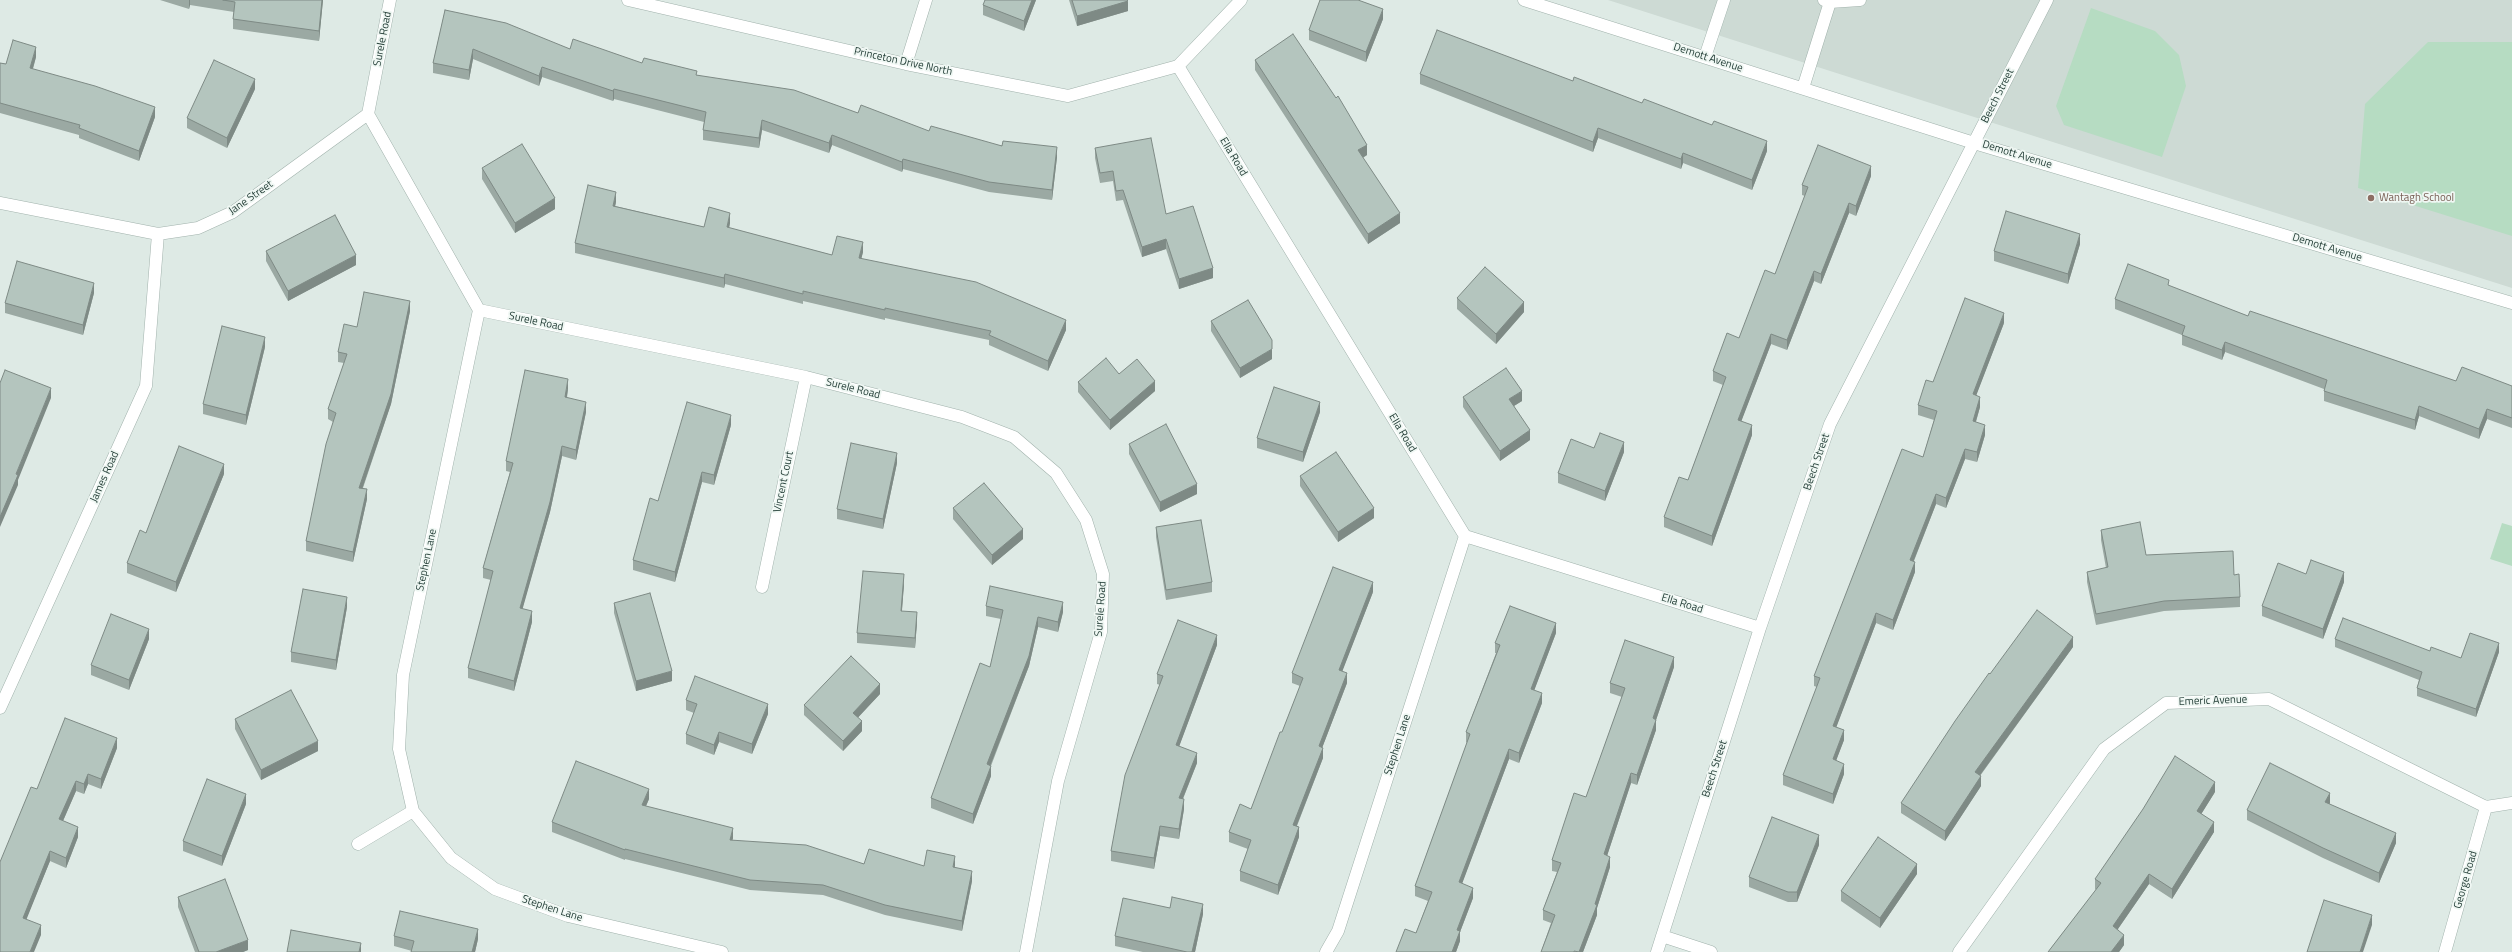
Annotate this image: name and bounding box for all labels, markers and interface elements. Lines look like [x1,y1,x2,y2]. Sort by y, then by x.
street label: Surele Road [371,11,395,67]
street label: Demott Avenue [1672,41,1744,75]
street label: Princeton Drive North [853,45,953,79]
street label: Beech Street [1979,67,2017,125]
street label: Ella Road [1216,135,1250,179]
street label: Demott Avenue [1981,138,2053,172]
street label: Jane Street [226,178,276,218]
place label: Wantagh School [2379,191,2454,205]
marker: Wantagh School [2366,193,2376,203]
street label: Demott Avenue [2291,231,2363,265]
street label: Surele Road [508,310,564,334]
street label: Surele Road [825,376,881,402]
street label: Ella Road [1385,411,1419,455]
street label: Beech Street [1801,432,1833,492]
street label: James Road [88,449,122,505]
street label: Vincent Court [771,450,797,514]
street label: Stephen Lane [414,528,440,592]
street label: Surele Road [1092,581,1110,637]
street label: Ella Road [1660,591,1704,617]
street label: Emeric Avenue [2178,693,2248,709]
street label: Stephen Lane [1382,713,1414,777]
street label: Beech Street [1700,739,1730,799]
street label: George Road [2451,850,2481,910]
street label: Stephen Lane [520,893,584,925]

